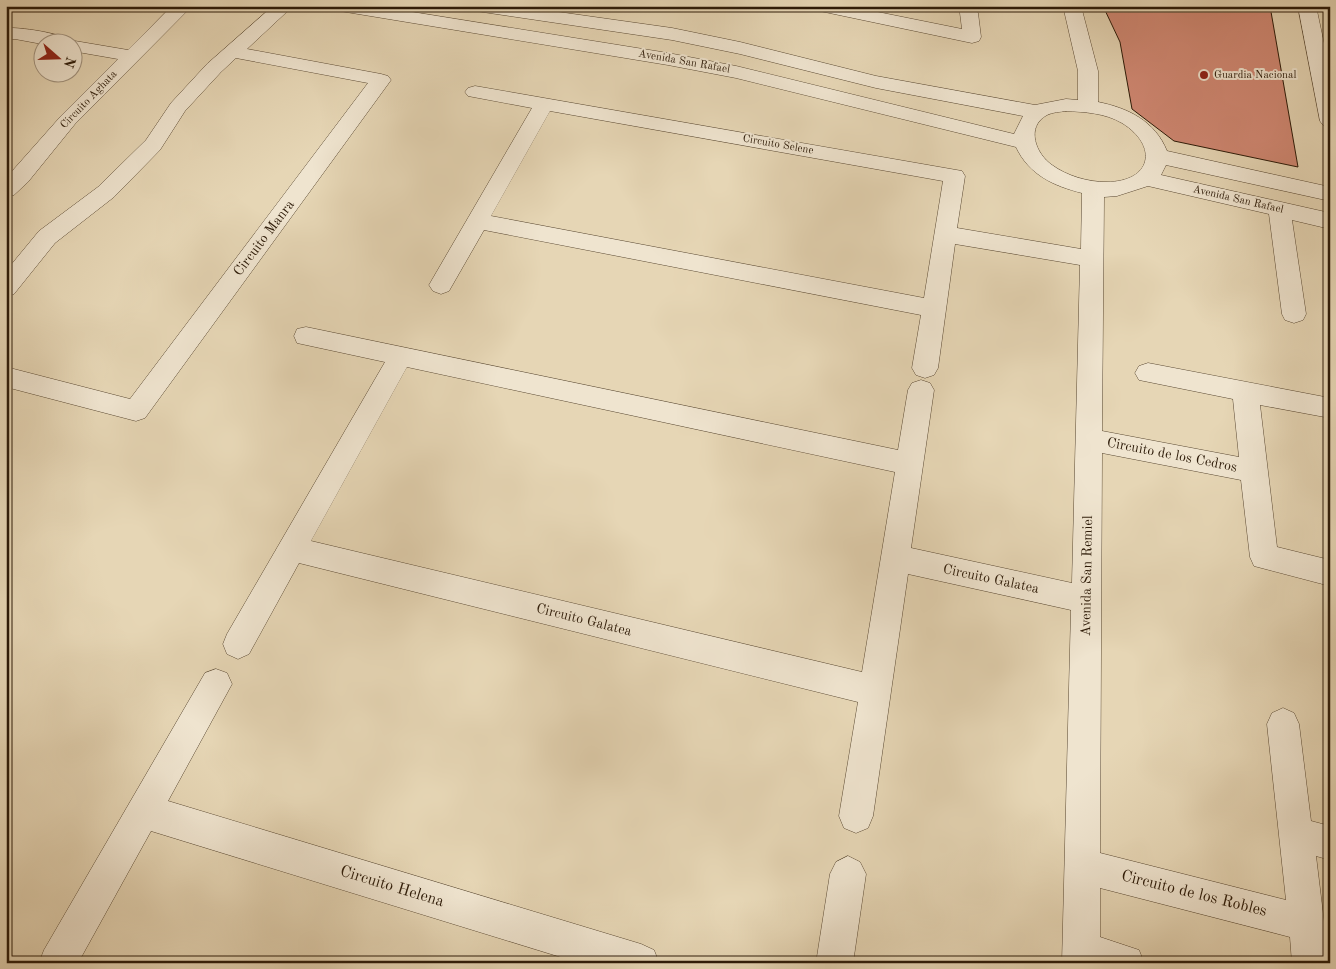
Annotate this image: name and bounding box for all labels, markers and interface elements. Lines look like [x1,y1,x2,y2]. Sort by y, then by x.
north arrow [32,32,82,82]
street label: Avenida San Rafael [637,49,731,75]
text: N [61,55,78,70]
street label: Circuito Aghata [59,68,120,131]
marker: Guardia Nacional [1198,69,1210,81]
place label: Guardia Nacional [1214,70,1296,81]
street label: Circuito Selene [742,133,814,157]
street label: Avenida San Rafael [1192,184,1285,216]
street label: Circuito Manra [231,197,297,279]
street label: Circuito de los Cedros [1106,436,1238,474]
street label: Avenida San Remiel [1079,515,1095,637]
street label: Circuito Galatea [942,562,1040,596]
street label: Circuito Galatea [535,601,633,639]
street label: Circuito Helena [338,864,446,910]
street label: Circuito de los Robles [1120,868,1269,920]

